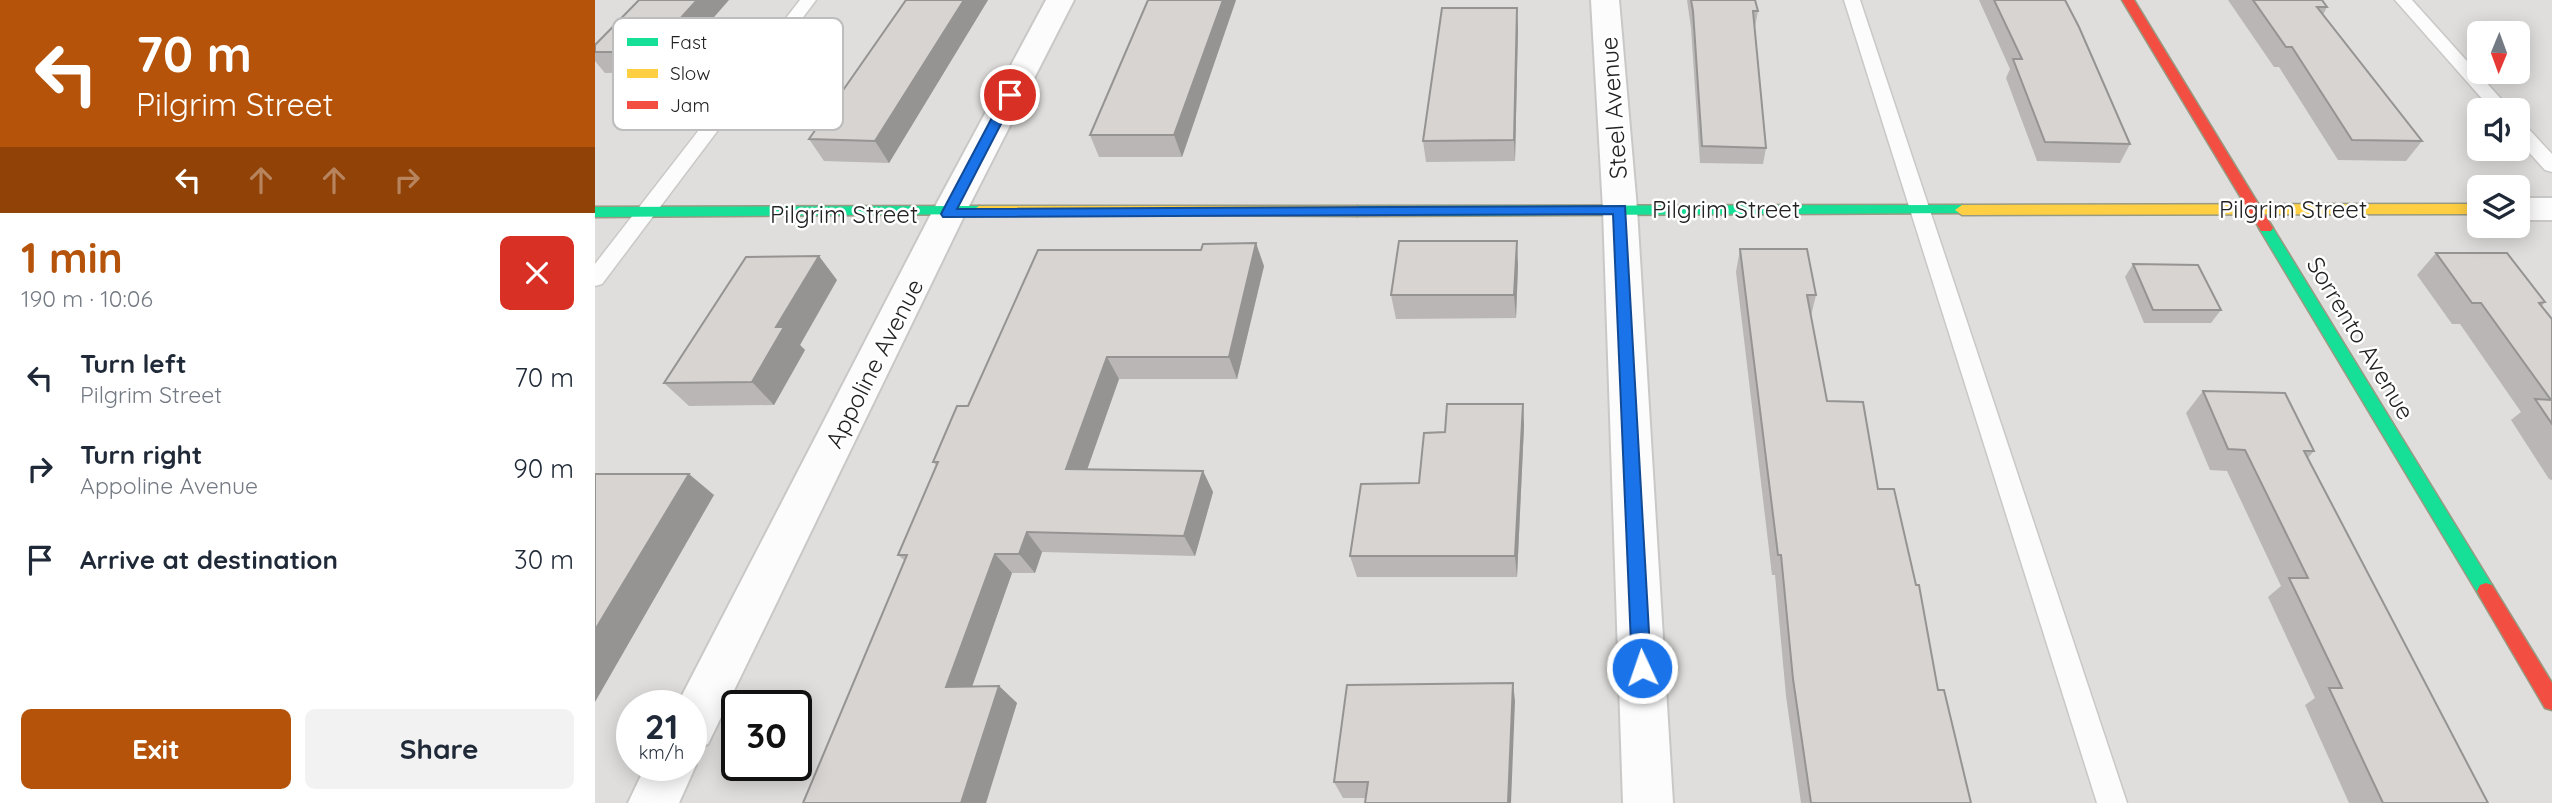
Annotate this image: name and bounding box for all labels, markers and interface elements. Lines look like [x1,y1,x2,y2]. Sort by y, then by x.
legend [613,18,843,130]
north arrow [2467,21,2531,84]
map controls [2467,21,2530,238]
text: 70 m [136,23,252,84]
icon: left [21,28,112,119]
text: Fast [670,30,707,54]
street label: Steel Avenue [1593,36,1633,180]
text: Slow [670,61,711,85]
pin [980,65,1040,125]
icon: arrive [991,76,1029,114]
text: Pilgrim Street [136,84,333,124]
text: Jam [670,93,710,117]
button: sound [2467,98,2530,161]
icon: left [169,161,207,199]
icon: ahead [242,161,280,199]
icon: ahead [315,161,353,199]
icon: right [388,161,426,199]
button: layers [2467,175,2530,238]
street label: Pilgrim Street [1652,194,1800,224]
street label: Pilgrim Street [2219,194,2367,224]
street label: Pilgrim Street [770,199,918,229]
text: 1 min [21,231,123,284]
button: close [500,236,574,310]
street label: Sorrento Avenue [2301,251,2421,425]
street label: Appoline Avenue [818,273,930,453]
text: 190 m · 10:06 [21,284,153,313]
text: Turn left [80,347,187,380]
icon: left [21,359,59,397]
text: 70 m [514,361,574,394]
text: Pilgrim Street [80,380,222,409]
text: Turn right [80,438,202,471]
icon: right [21,450,59,488]
text: 90 m [513,452,574,485]
text: Appoline Avenue [80,471,258,500]
icon: arrive [21,541,59,579]
text: Arrive at destination [80,543,338,576]
text: 30 m [514,543,574,576]
position arrow [1605,631,1679,705]
speed limit sign: 30 [721,690,812,781]
text: 21 [645,704,678,748]
button: Exit [21,709,291,789]
button: Share [305,709,574,789]
text: km/h [639,741,684,764]

